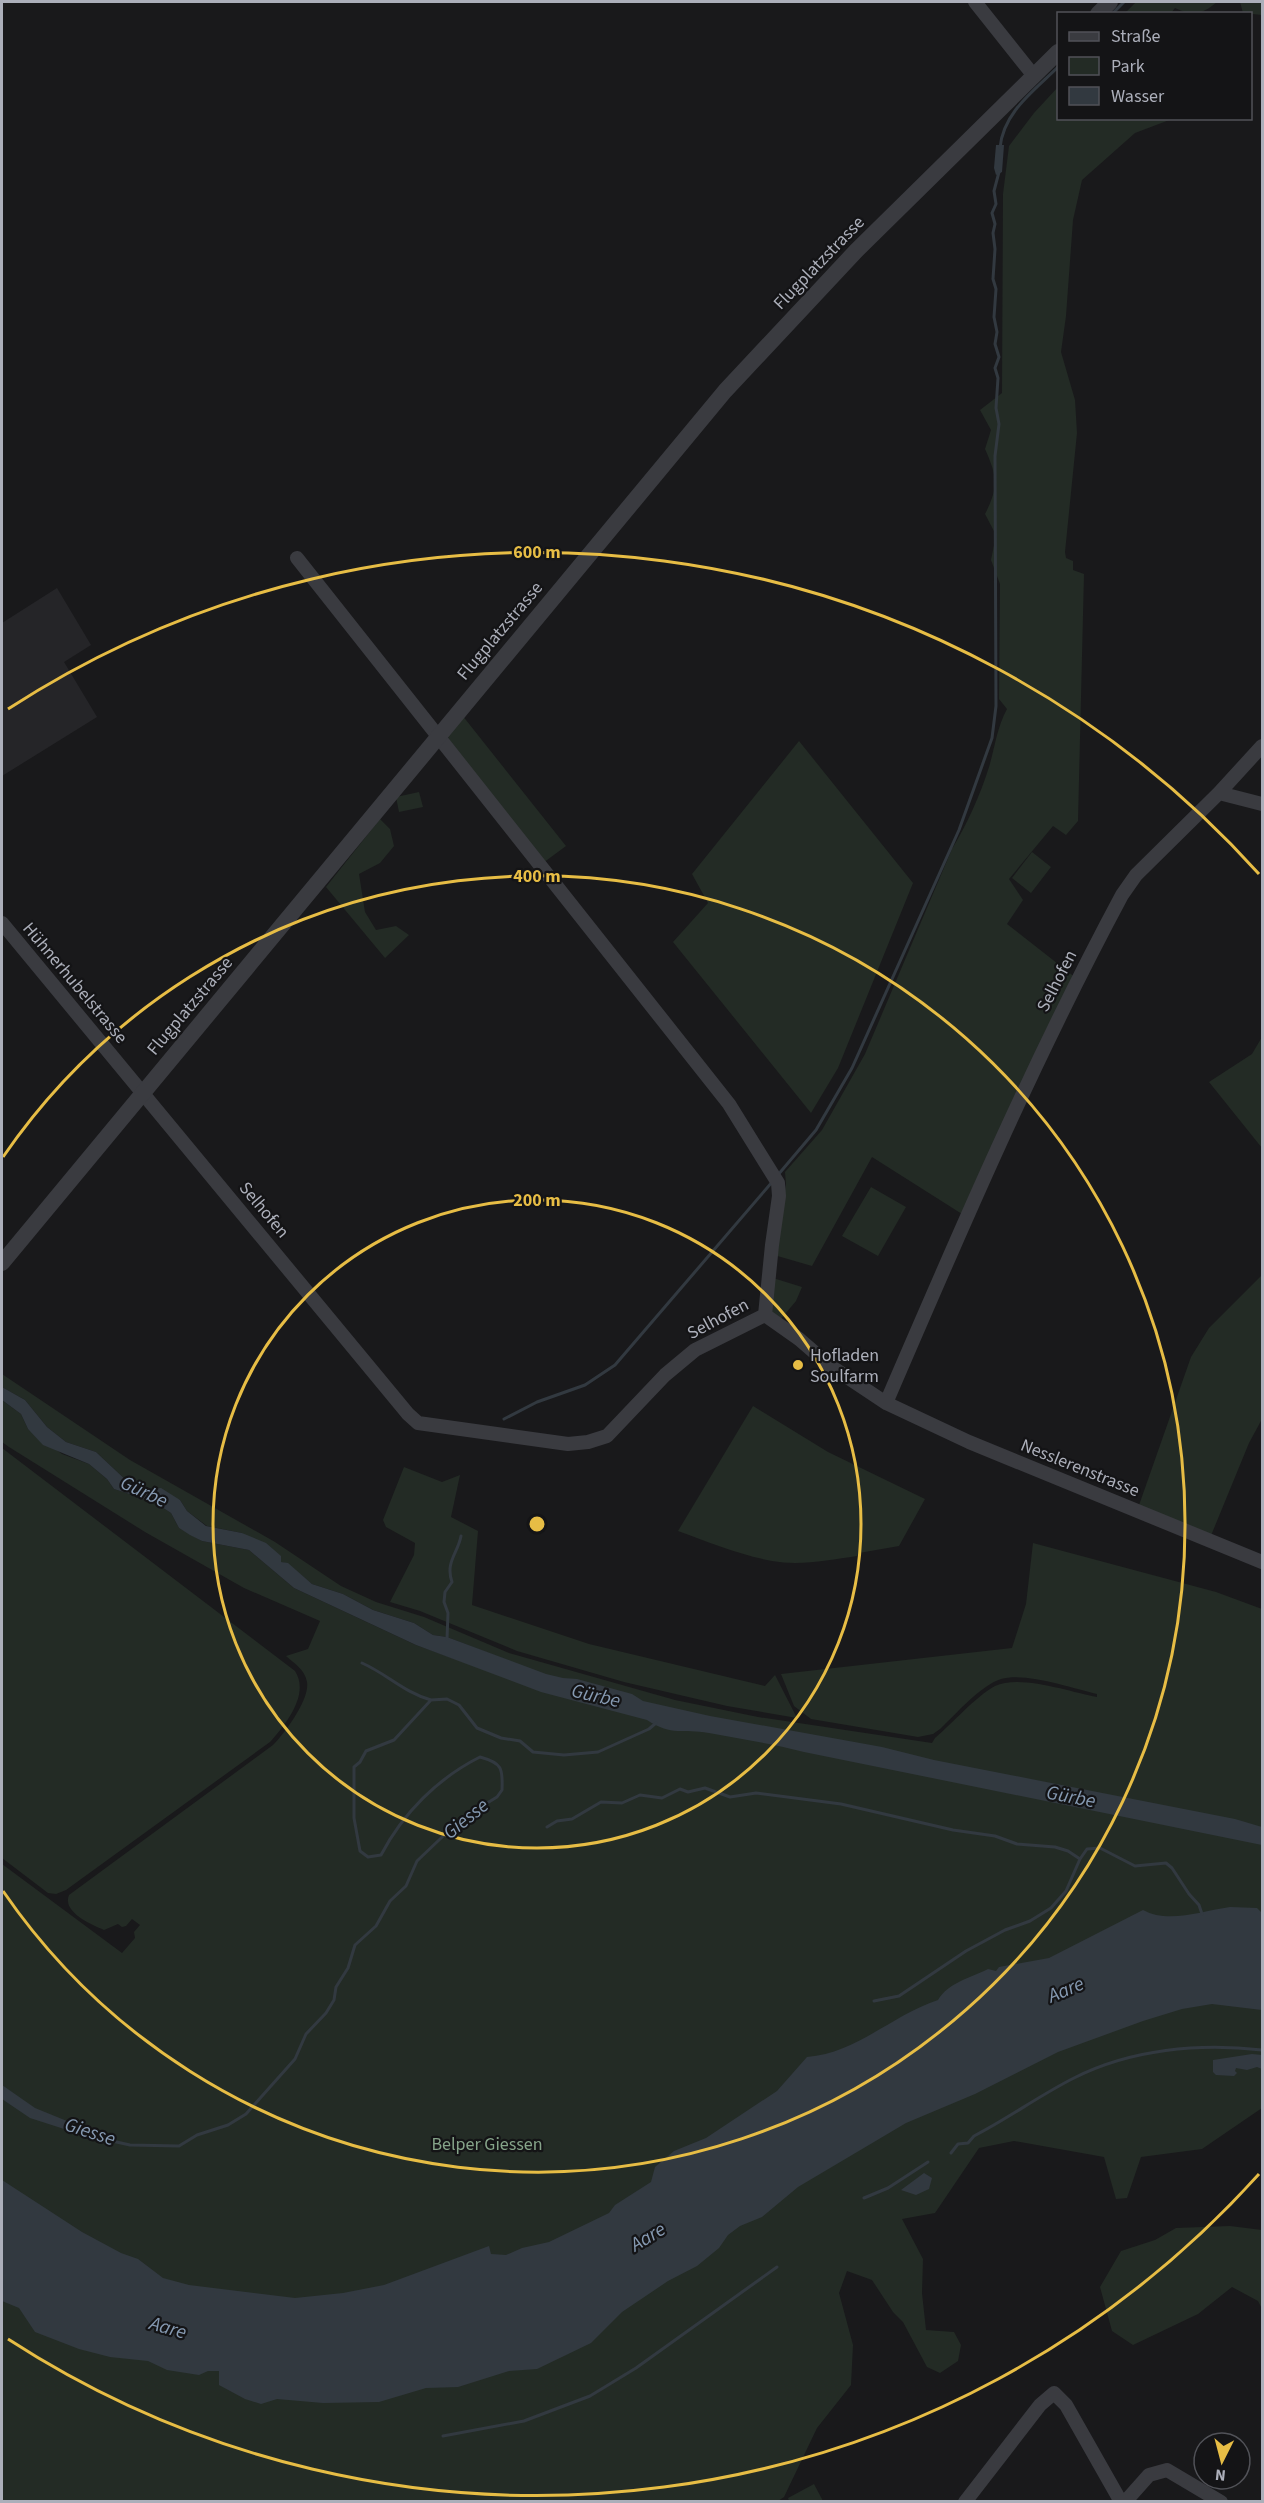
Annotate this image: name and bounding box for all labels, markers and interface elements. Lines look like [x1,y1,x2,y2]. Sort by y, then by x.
legend [1057,12,1252,120]
text: Straße [1111,24,1161,49]
text: Park [1111,54,1145,79]
text: Wasser [1111,84,1165,109]
street label: Flugplatzstrasse [768,211,870,315]
text: 600 m [513,540,561,565]
street label: Flugplatzstrasse [451,576,549,686]
text: 400 m [513,864,561,889]
street label: Hühnerhubelstrasse [17,917,133,1049]
street label: Selhofen [1031,946,1083,1016]
street label: Flugplatzstrasse [141,951,239,1061]
street label: Selhofen [233,1176,295,1244]
text: 200 m [513,1188,561,1213]
street label: Selhofen [683,1292,753,1346]
place label: Hofladen Soulfarm [810,1343,879,1389]
marker: Hofladen Soulfarm [791,1358,805,1372]
street label: Nesslerenstrasse [1017,1433,1143,1503]
water label: Gürbe [116,1469,172,1515]
centre of rings [527,1514,547,1534]
water label: Gürbe [569,1677,623,1715]
water label: Gürbe [1044,1779,1098,1815]
water label: Giesse [437,1792,495,1846]
water label: Aare [1042,1970,1089,2011]
water label: Giesse [61,2111,119,2153]
park label: Belper Giessen [431,2132,543,2157]
water label: Aare [623,2215,671,2260]
water label: Aare [144,2309,190,2347]
north arrow [1192,2431,1252,2491]
text: N [1214,2463,1227,2486]

